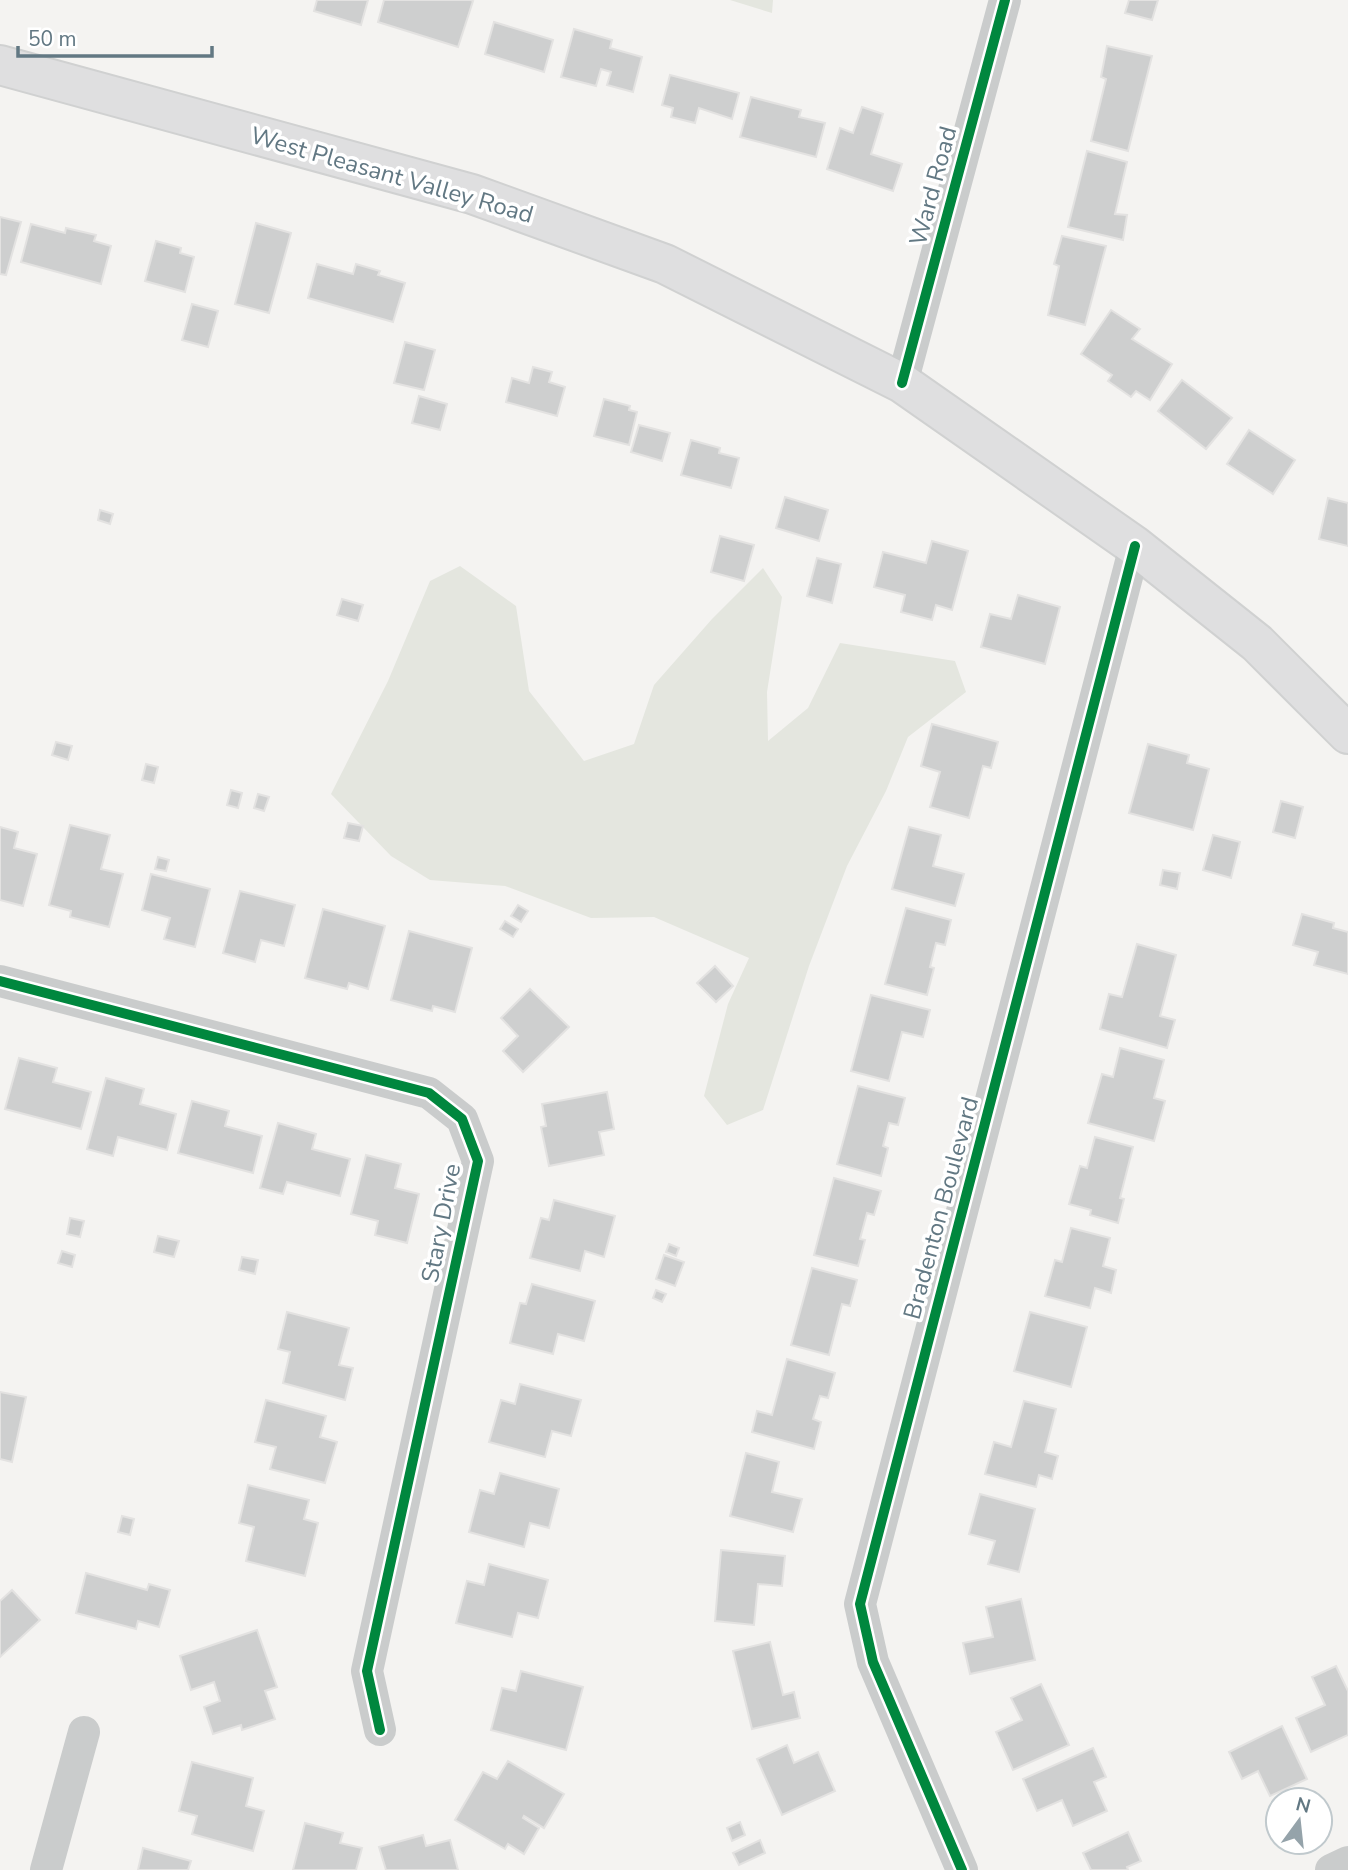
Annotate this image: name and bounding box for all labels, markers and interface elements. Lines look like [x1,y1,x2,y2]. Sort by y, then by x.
scale bar [18,14,212,58]
text: 50 m [28,25,77,53]
street label: West Pleasant Valley Road [247,119,537,231]
street label: Ward Road [902,123,964,249]
street label: Bradenton Boulevard [896,1093,986,1323]
street label: Stary Drive [414,1161,468,1285]
north arrow [1264,1786,1334,1856]
text: N [1293,1791,1313,1820]

